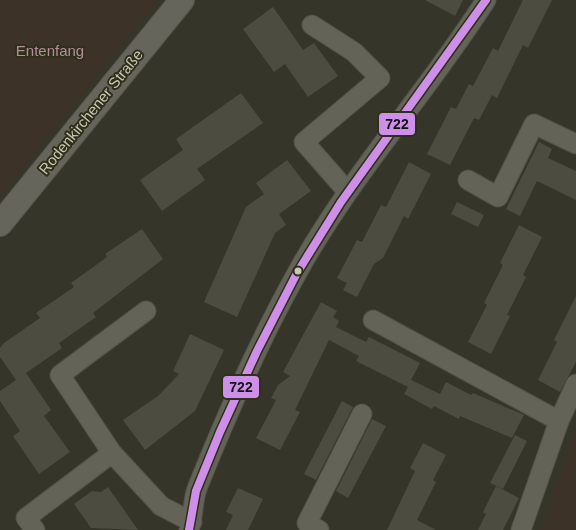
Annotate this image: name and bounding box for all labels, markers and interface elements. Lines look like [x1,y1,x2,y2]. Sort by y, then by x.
park label: Entenfang [16,42,84,59]
street label: Rodenkirchener Straße [35,46,146,177]
line badge: 722 [378,112,416,136]
text: 722 [385,116,409,132]
unlabelled marker [293,266,303,276]
line badge: 722 [222,375,260,399]
text: 722 [229,379,253,395]

